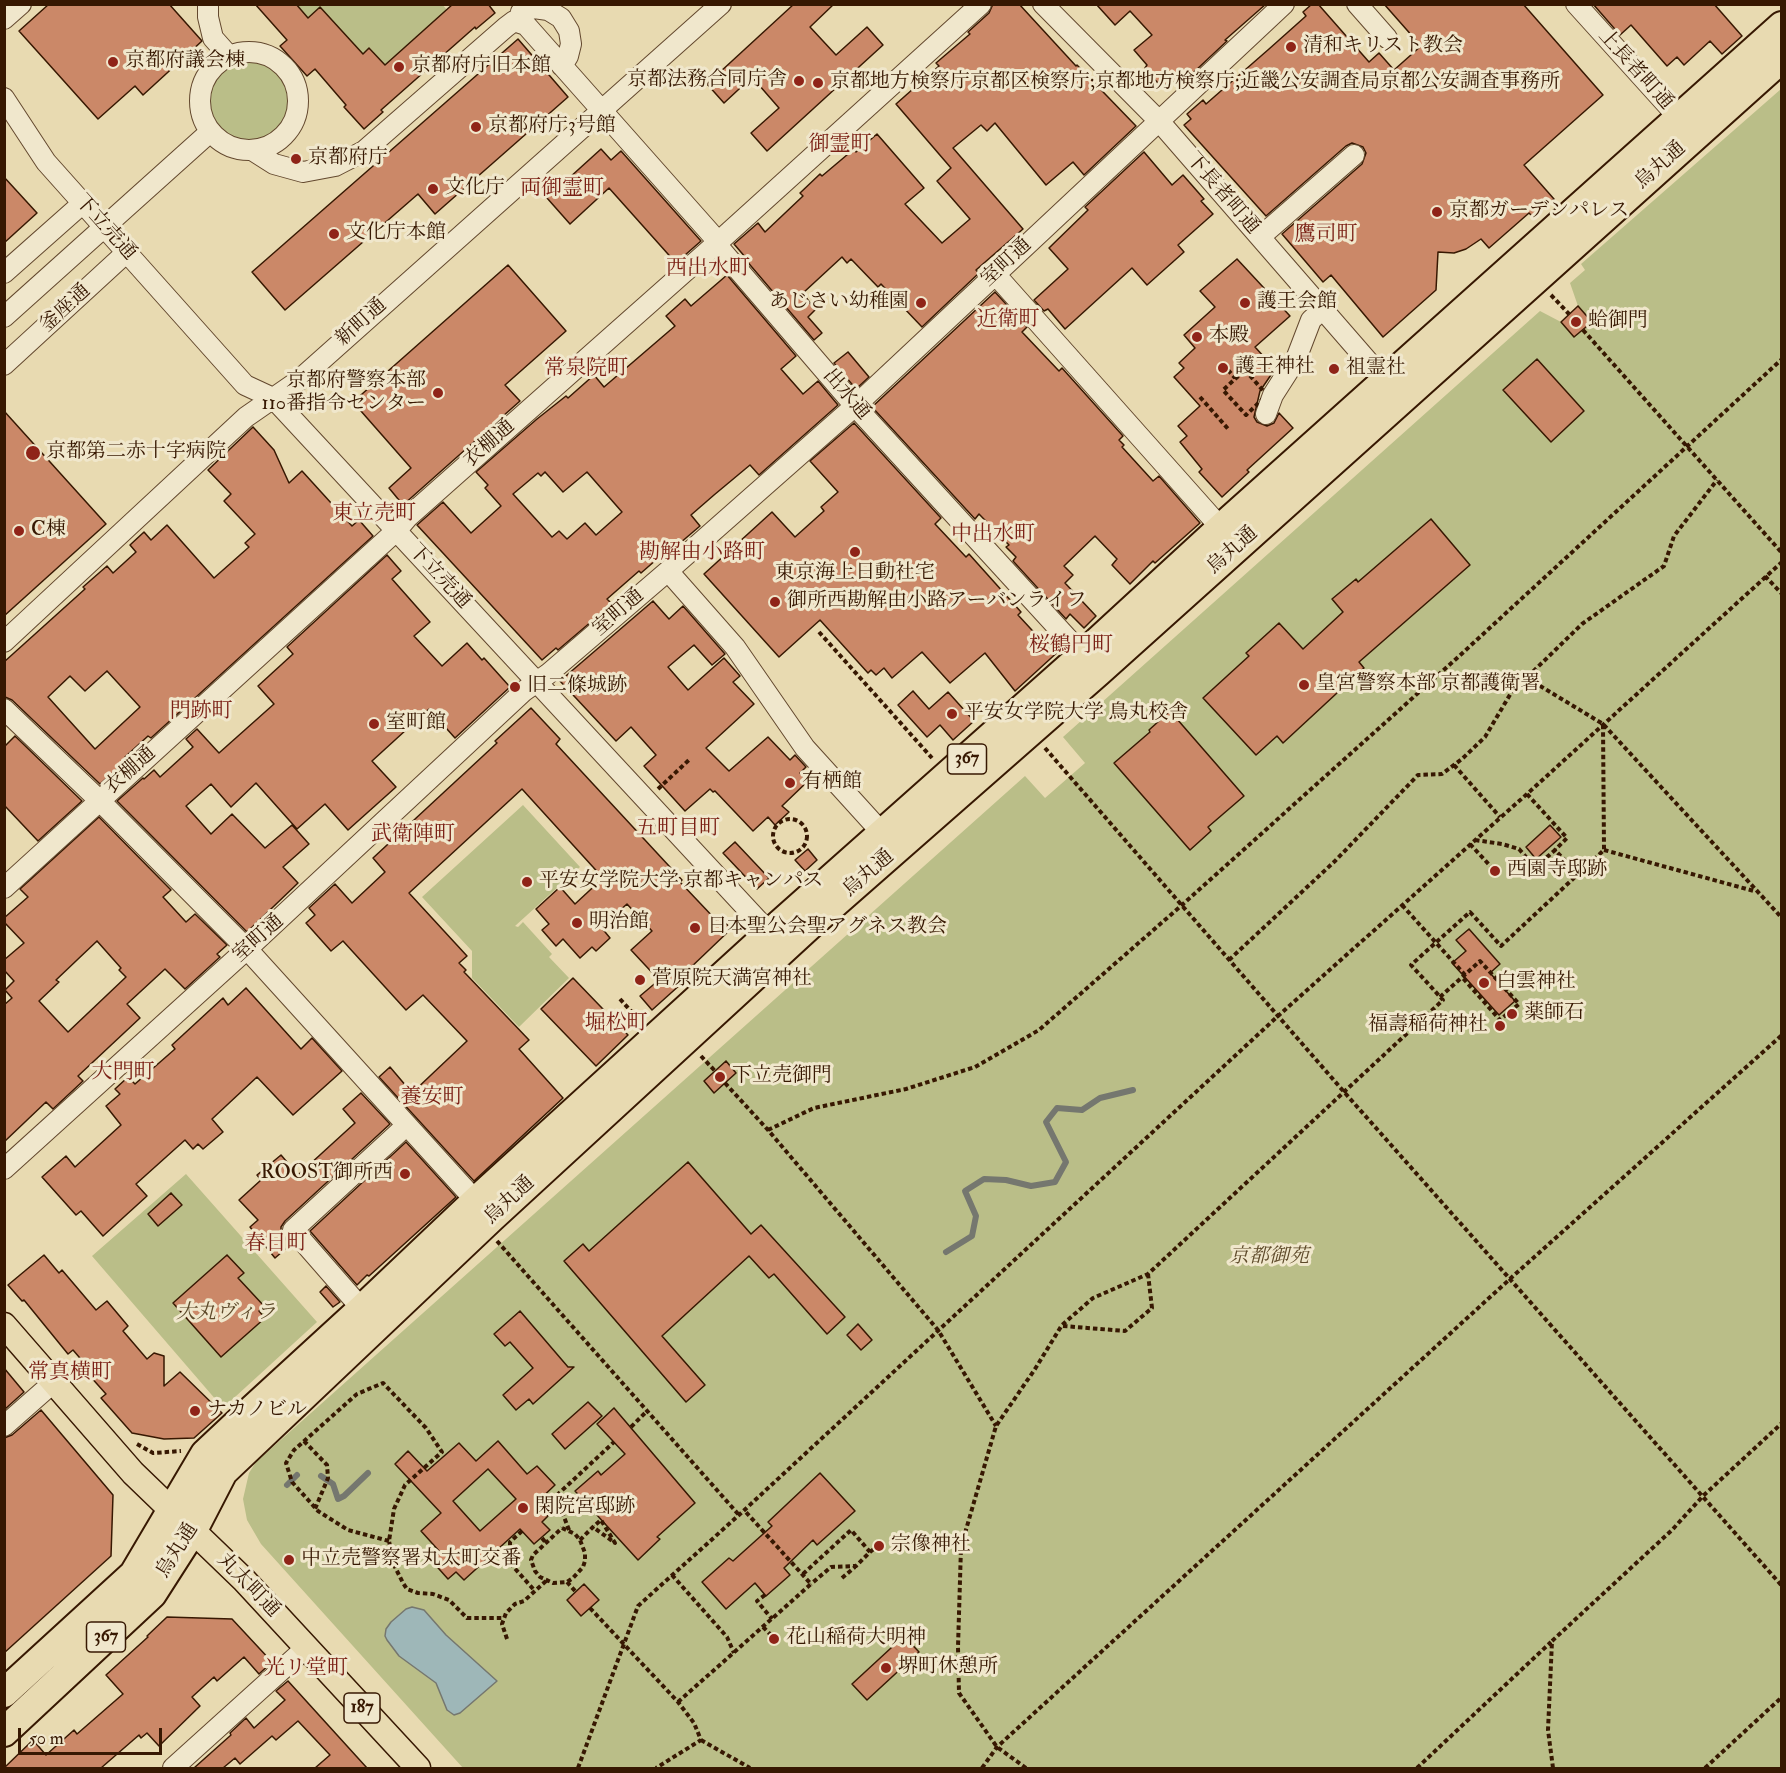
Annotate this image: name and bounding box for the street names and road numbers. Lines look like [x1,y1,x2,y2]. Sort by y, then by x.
street label: 上長者町通 [1593,25,1677,115]
street label: 烏丸通 [1631,137,1691,195]
street label: 下長者町通 [1180,148,1264,240]
street label: 下立売通 [69,190,141,266]
street label: 室町通 [977,234,1037,292]
street label: 釜座通 [36,280,96,338]
street label: 新町通 [332,294,392,352]
street label: 出水通 [817,364,875,426]
street label: 衣棚通 [460,415,520,473]
street label: 烏丸通 [1203,522,1263,580]
street label: 下立売通 [403,540,475,614]
street label: 室町通 [588,584,650,642]
street label: 衣棚通 [101,742,161,800]
road number: 367 [948,744,986,774]
street label: 烏丸通 [838,845,900,903]
street label: 室町通 [229,910,289,968]
street label: 烏丸通 [480,1172,540,1230]
street label: 烏丸通 [152,1519,204,1583]
street label: 丸太町通 [212,1549,284,1623]
road number: 367 [86,1622,126,1652]
road number: 187 [344,1693,380,1723]

